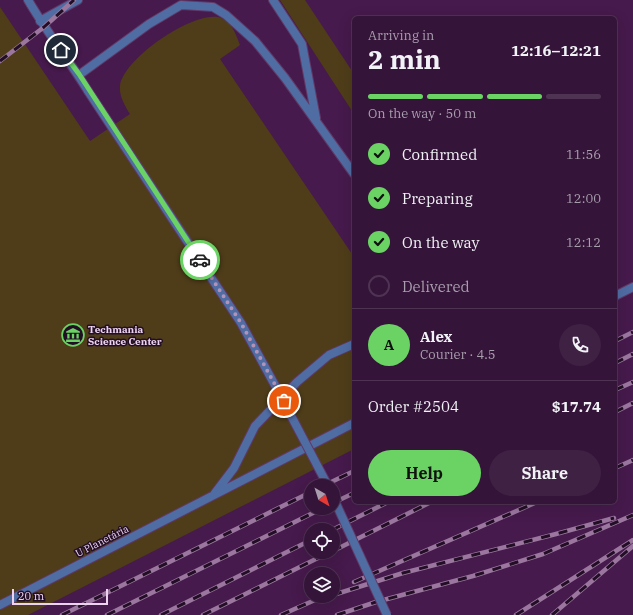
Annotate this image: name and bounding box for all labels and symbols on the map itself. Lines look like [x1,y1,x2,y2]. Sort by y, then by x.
pin [44,33,78,67]
courier [180,240,220,280]
museum icon: Techmania Science Center [60,322,86,348]
place label: Techmania Science Center [88,323,162,348]
pin [267,384,301,418]
north arrow [304,479,340,515]
street label: U Planetária [73,522,131,560]
scale bar [12,587,108,606]

